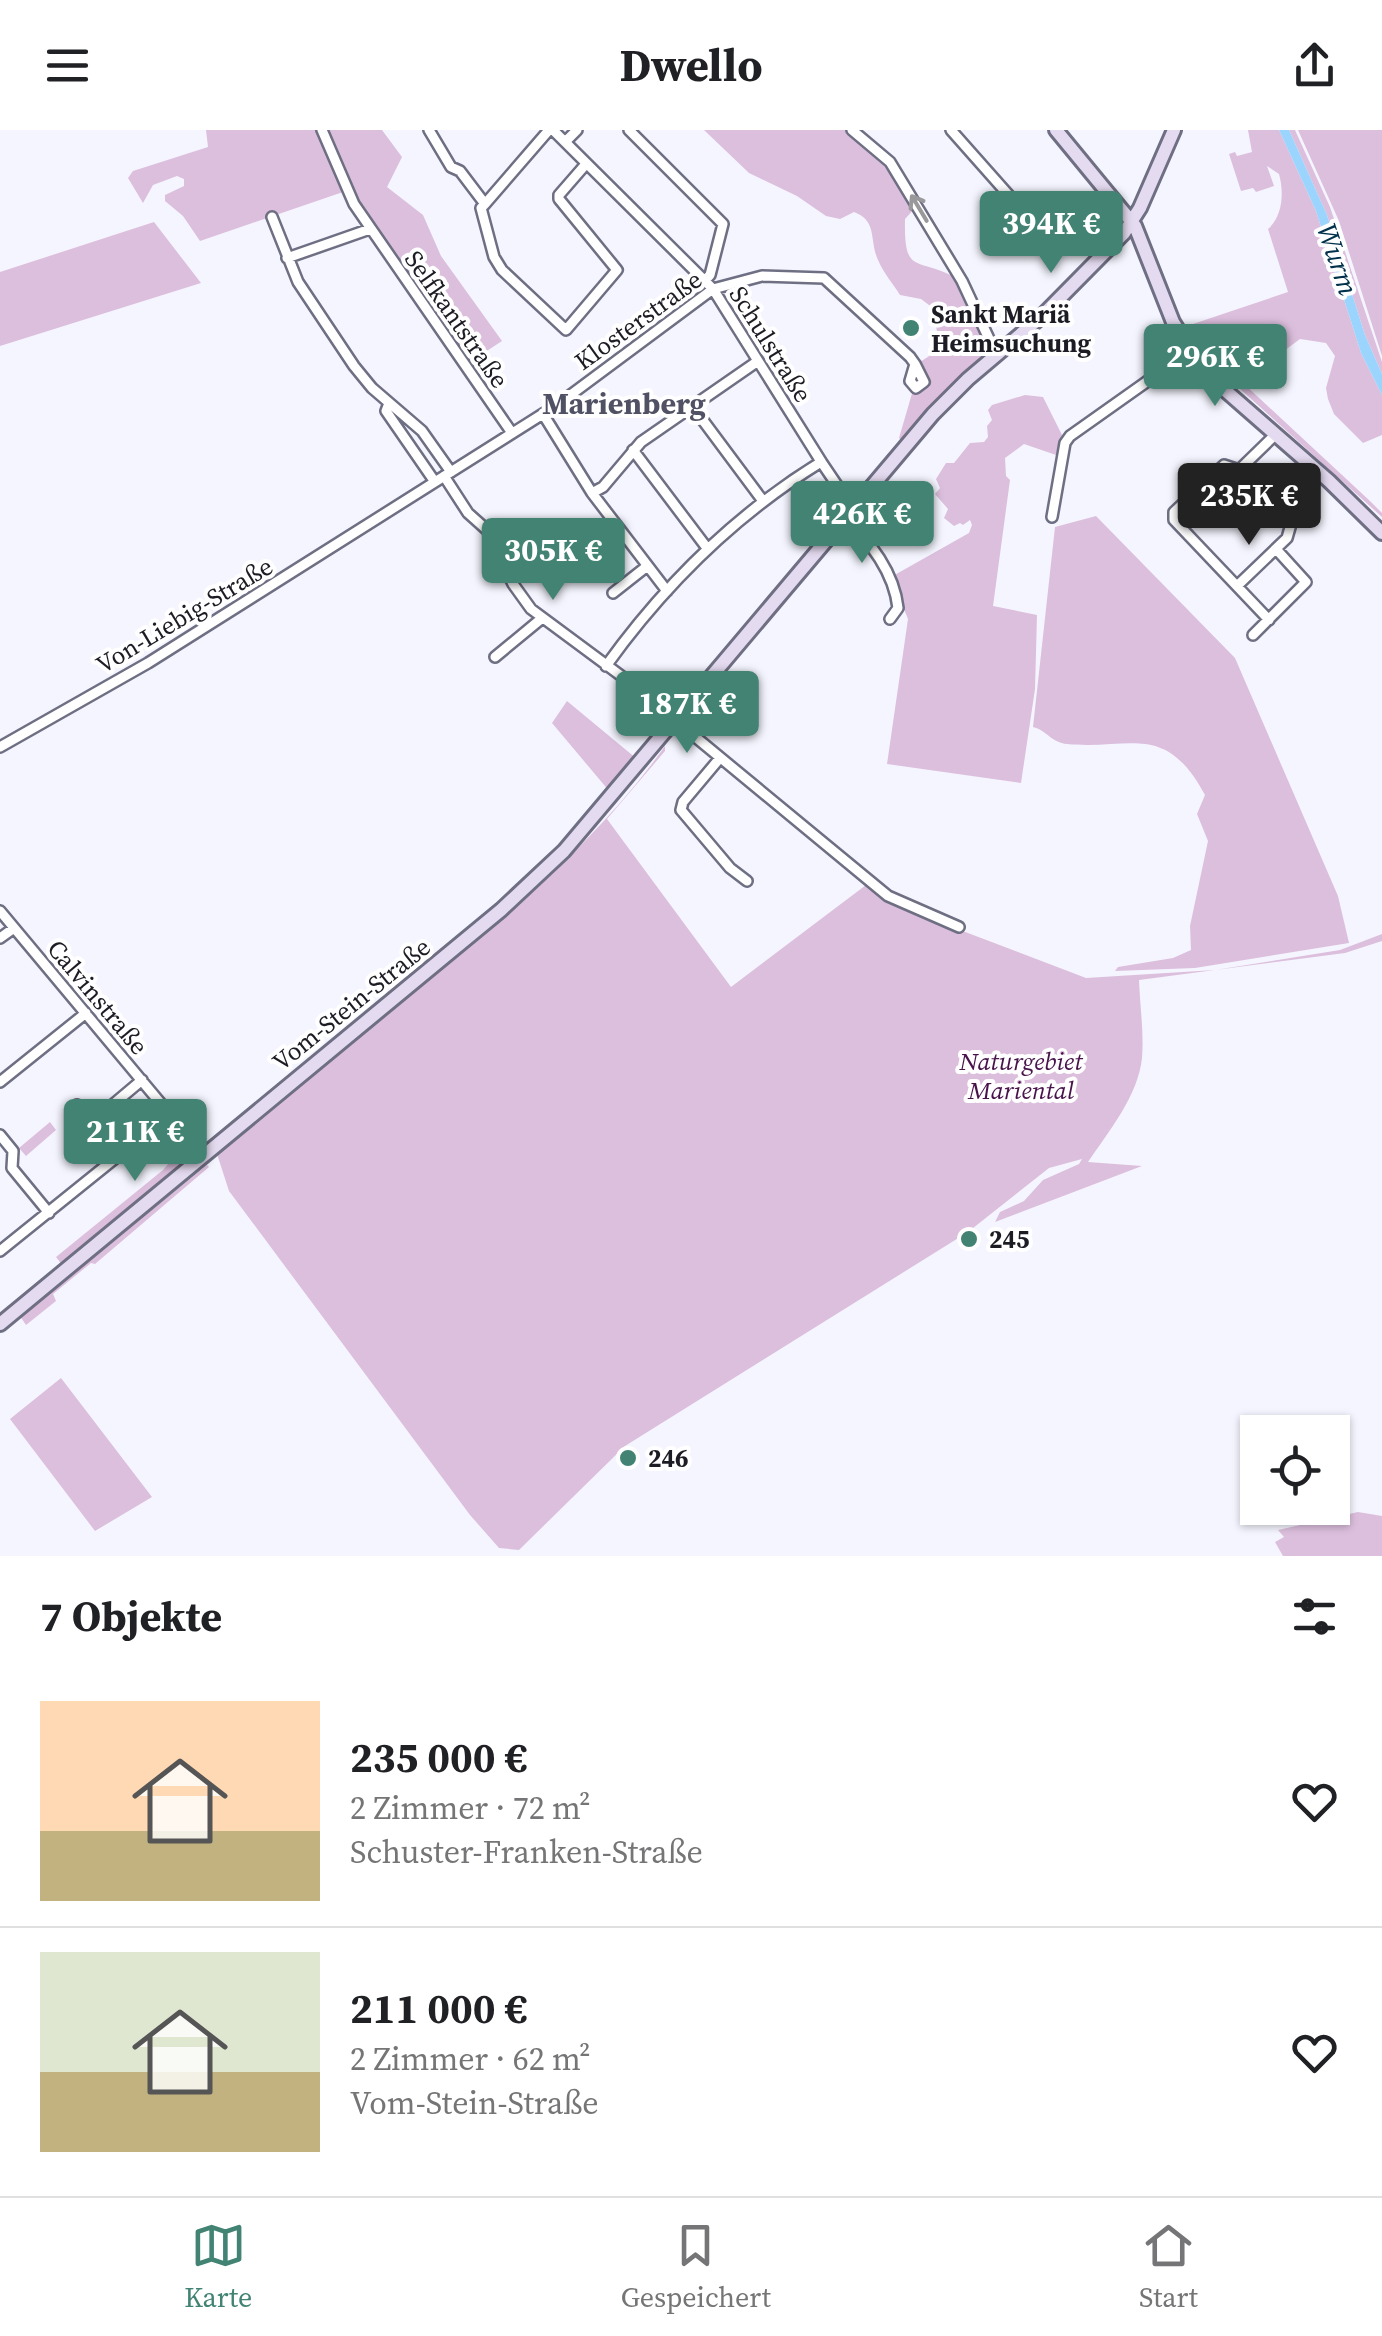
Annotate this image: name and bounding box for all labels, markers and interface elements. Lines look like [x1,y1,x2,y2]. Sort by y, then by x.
text: Dwello [619,34,763,96]
icon: menu [40,38,95,93]
icon: share [1287,38,1342,93]
pin: 394K € [970,191,1132,276]
one-way arrow [908,194,929,223]
text: 394K € [1002,201,1100,245]
water label: Wurm [1308,218,1368,300]
street label: Selfkantstraße [397,244,517,394]
street label: Klosterstraße [568,262,708,378]
street label: Schulstraße [722,279,820,409]
place label: Sankt Mariä Heimsuchung [931,297,1091,360]
marker: Sankt Mariä Heimsuchung [900,317,922,339]
pin: 296K € [1134,324,1296,409]
text: 296K € [1166,334,1264,378]
district label: Marienberg [542,383,706,424]
pin: 235K € [1168,463,1330,548]
text: 235K € [1200,473,1298,517]
pin: 426K € [781,481,943,566]
text: 426K € [813,491,911,535]
pin: 305K € [472,518,634,603]
text: 305K € [504,528,602,572]
street label: Von-Liebig-Straße [89,549,279,681]
pin: 187K € [606,671,768,756]
text: 187K € [638,681,736,725]
street label: Vom-Stein-Straße [265,930,437,1078]
street label: Calvinstraße [40,932,156,1062]
park label: Naturgebiet Mariental [959,1044,1083,1107]
pin: 211K € [54,1099,216,1184]
text: 211K € [86,1109,184,1153]
place label: 245 [989,1222,1030,1256]
marker: 245 [958,1228,980,1250]
map controls [1240,1415,1350,1525]
button: locate [1240,1415,1350,1525]
place label: 246 [648,1441,689,1475]
marker: 246 [617,1447,639,1469]
text: 7 Objekte [40,1587,222,1645]
icon: filters [1287,1589,1342,1644]
text: 235 000 € [350,1728,527,1786]
icon: home [120,1741,240,1861]
icon: heart [1287,1774,1342,1829]
text: 2 Zimmer · 72 m² [350,1786,591,1830]
text: Schuster-Franken-Straße [350,1830,703,1874]
text: 211 000 € [350,1979,527,2037]
icon: home [120,1992,240,2112]
icon: heart [1287,2025,1342,2080]
text: 2 Zimmer · 62 m² [350,2037,591,2081]
text: Vom-Stein-Straße [350,2081,599,2125]
tab: Karte [184,2218,252,2316]
tab: Gespeichert [621,2218,771,2316]
tab: Start [1139,2218,1198,2316]

